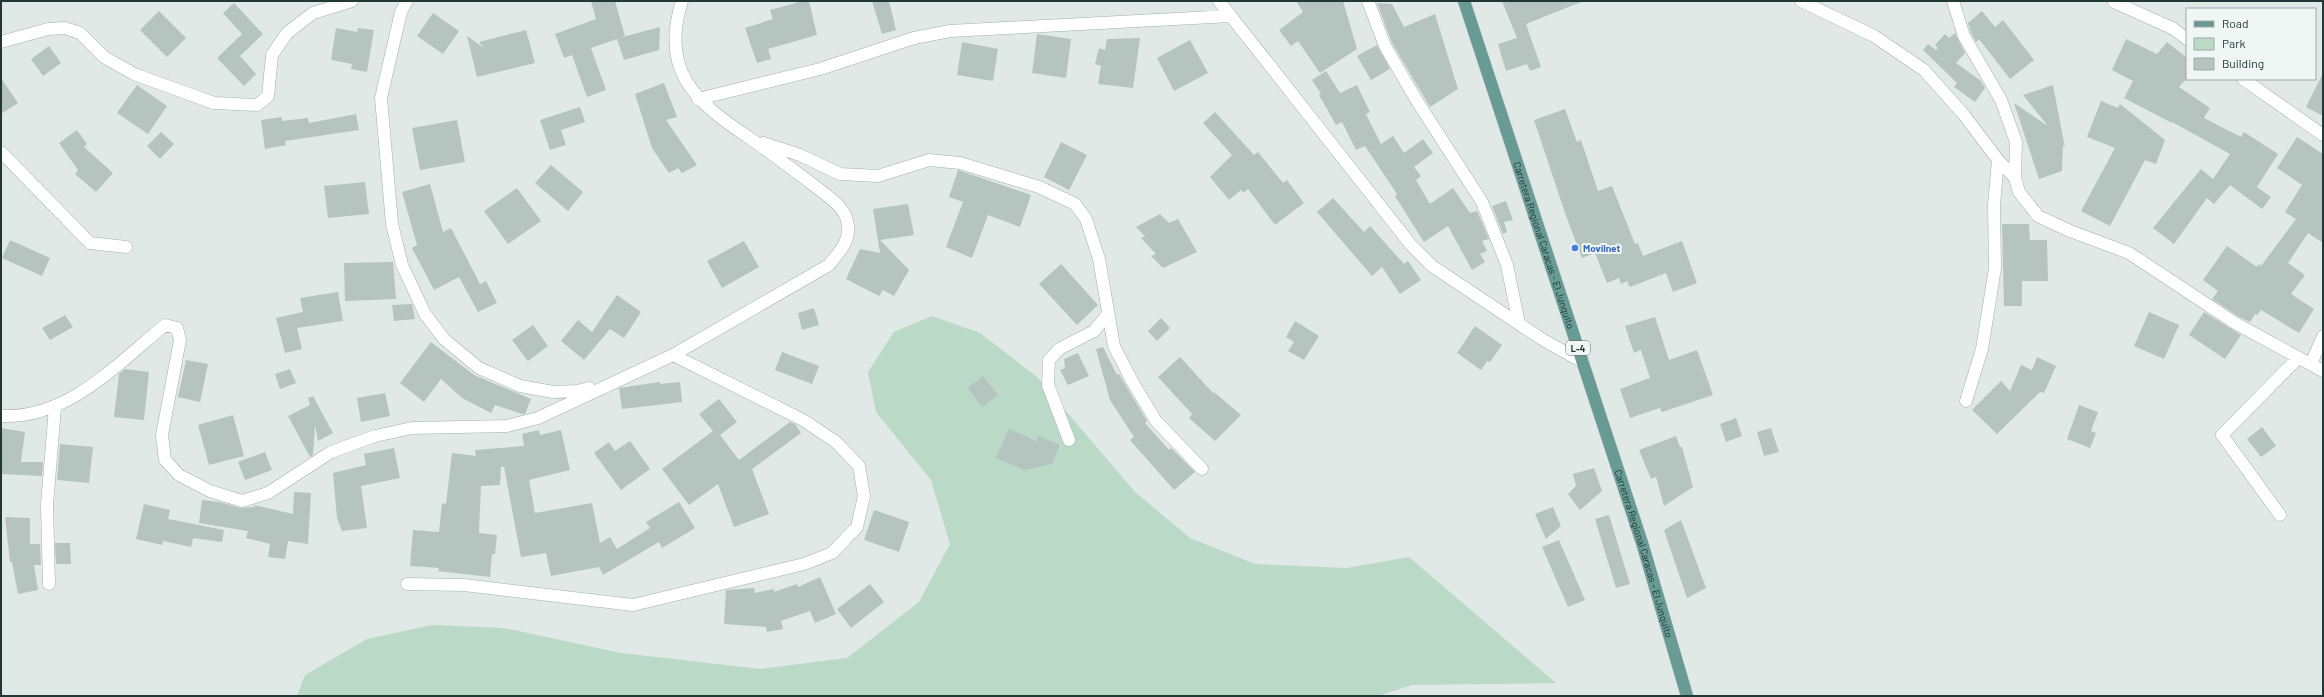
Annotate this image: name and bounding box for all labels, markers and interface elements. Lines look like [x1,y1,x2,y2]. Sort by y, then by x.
legend [2186,8,2316,80]
text: Road [2222,16,2249,30]
text: Park [2222,36,2246,50]
text: Building [2222,56,2264,70]
street label: Carretera Regional Caracas - El Junquito [1511,160,1577,330]
place label: Movilnet [1583,242,1620,254]
marker: Movilnet [1570,243,1580,253]
road number: L-4 [1566,341,1590,355]
street label: Carretera Regional Caracas - El Junquito [1612,468,1675,639]

